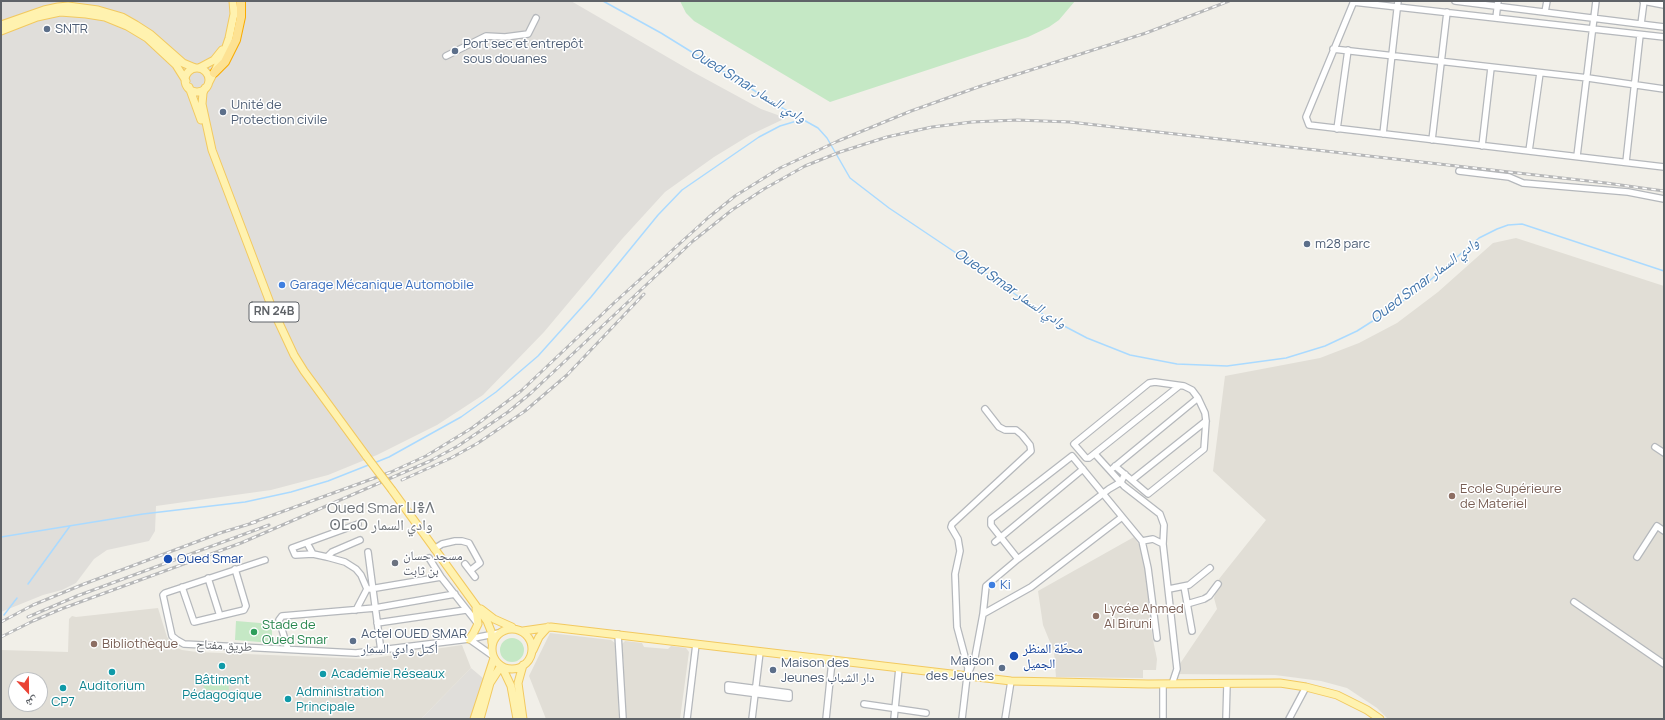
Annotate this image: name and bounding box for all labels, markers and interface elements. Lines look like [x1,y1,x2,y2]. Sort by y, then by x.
place label: SNTR [55,21,88,37]
marker: SNTR [42,24,52,34]
place label: Port sec et entrepôt sous douanes [463,36,583,67]
water label: Oued Smar وادي السمار [687,45,809,127]
marker: Port sec et entrepôt sous douanes [450,46,460,56]
place label: Unité de Protection civile [231,97,327,128]
marker: Unité de Protection civile [218,107,228,117]
water label: Oued Smar وادي السمار [1368,235,1482,327]
place label: m28 parc [1315,236,1370,252]
marker: m28 parc [1302,239,1312,249]
water label: Oued Smar وادي السمار [951,245,1069,333]
place label: Garage Mécanique Automobile [290,277,474,293]
marker: Garage Mécanique Automobile [277,280,287,290]
road number: RN 24B [249,302,299,322]
place label: Ecole Supérieure de Materiel [1460,481,1562,512]
marker: Ecole Supérieure de Materiel [1447,491,1457,501]
district label: Oued Smar ⵡⴻⴷ ⵙⵎⴰⵔ وادي السمار [327,500,435,535]
place label: مسجد حسان بن ثابت [403,548,463,579]
place label: Oued Smar [177,551,243,567]
marker: Oued Smar [162,553,174,565]
marker: مسجد حسان بن ثابت [390,558,400,568]
place label: Ki [1000,577,1011,593]
marker: Ki [987,580,997,590]
place label: Lycée Ahmed Al Biruni [1104,601,1184,632]
marker: Lycée Ahmed Al Biruni [1091,611,1101,621]
place label: Stade de Oued Smar [262,617,328,648]
place label: Actel OUED SMAR أكتل وادي السمار [361,626,467,657]
marker: Stade de Oued Smar [249,627,259,637]
place label: Bibliothèque [102,636,178,652]
marker: Actel OUED SMAR أكتل وادي السمار [348,636,358,646]
street label: طريق مفتاح [195,637,253,655]
marker: Bibliothèque [89,639,99,649]
place label: محطّة المنظر الجميل [1023,641,1083,672]
marker: محطّة المنظر الجميل [1008,650,1020,662]
place label: Maison des Jeunes [926,653,994,684]
place label: Maison des Jeunes دار الشباب [781,655,875,686]
marker: Bâtiment Pédagogique [217,661,227,671]
marker: Maison des Jeunes [997,663,1007,673]
marker: Maison des Jeunes دار الشباب [768,665,778,675]
place label: Académie Réseaux [331,666,445,682]
marker: Auditorium [107,667,117,677]
marker: Académie Réseaux [318,669,328,679]
north arrow [8,672,48,712]
place label: Bâtiment Pédagogique [182,672,262,703]
place label: Auditorium [79,678,145,694]
marker: CP7 [58,683,68,693]
place label: Administration Principale [296,684,384,715]
text: ش [24,694,41,712]
place label: CP7 [51,694,75,710]
marker: Administration Principale [283,694,293,704]

